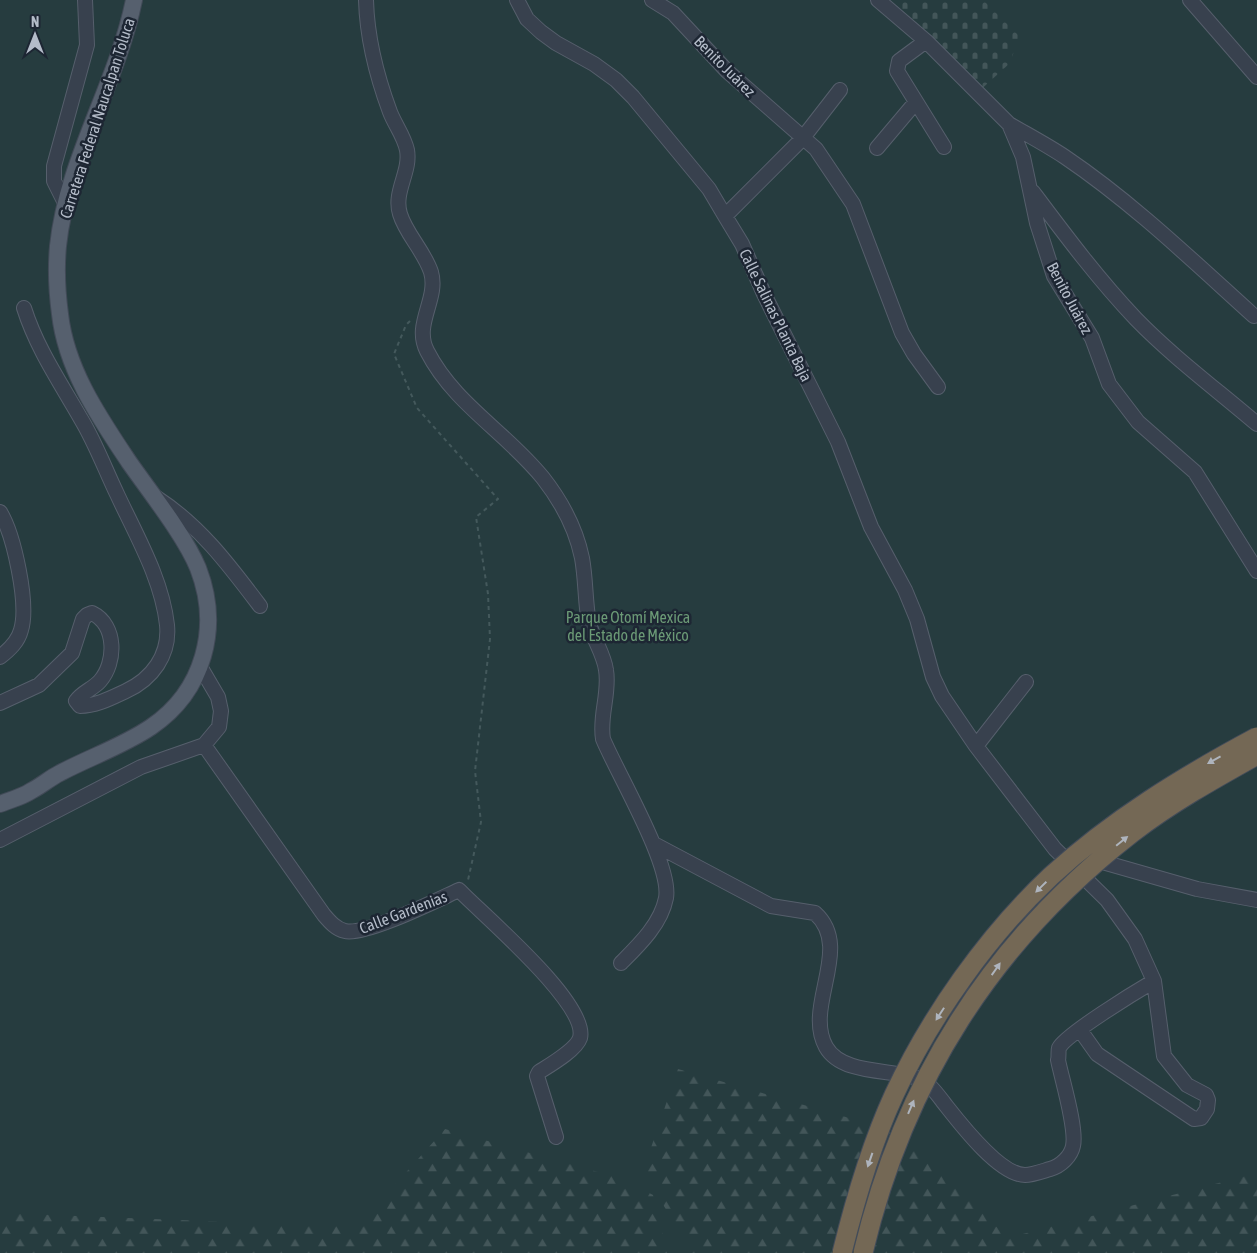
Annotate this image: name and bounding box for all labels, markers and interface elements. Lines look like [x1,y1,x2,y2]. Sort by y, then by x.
north arrow [10,10,60,60]
text: N [31,14,39,30]
street label: Carretera Federal Naucalpan Toluca [56,16,139,221]
street label: Benito Juárez [691,32,759,100]
street label: Calle Salinas Planta Baja [735,246,816,385]
street label: Benito Juárez [1044,259,1096,337]
park label: Parque Otomí Mexica del Estado de México [566,608,690,644]
one-way arrow [1207,756,1221,765]
one-way arrow [1115,836,1128,847]
one-way arrow [1035,880,1047,892]
street label: Calle Gardenias [357,887,450,937]
one-way arrow [991,962,1001,976]
one-way arrow [935,1007,945,1020]
one-way arrow [907,1099,915,1114]
one-way arrow [866,1152,874,1167]

